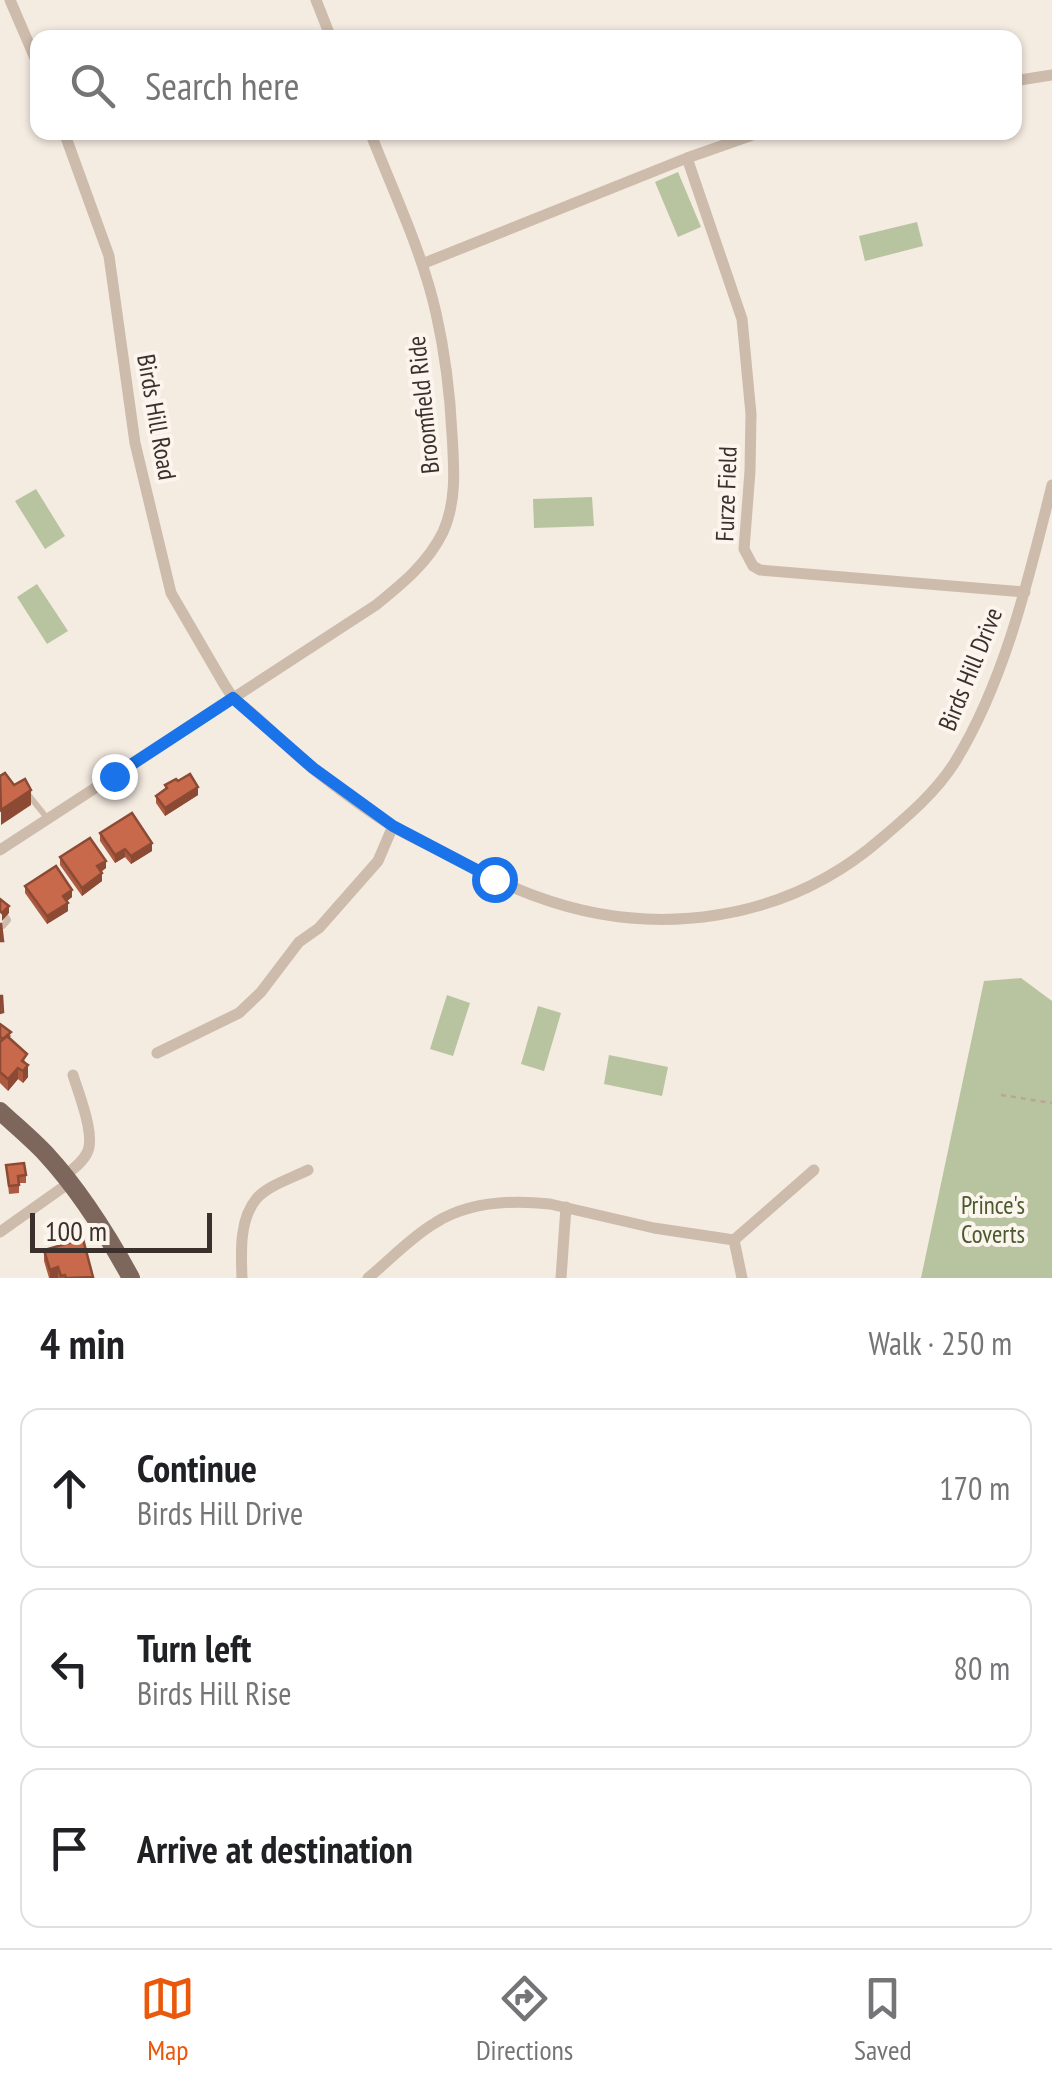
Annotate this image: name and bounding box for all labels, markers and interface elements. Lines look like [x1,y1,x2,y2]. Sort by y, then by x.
search box [30,30,1022,140]
icon: search [65,58,120,113]
text: Search here [145,61,299,110]
street label: Broomfield Ride [400,335,446,475]
street label: Birds Hill Road [130,352,184,482]
street label: Furze Field [708,446,744,542]
street label: Birds Hill Drive [931,603,1009,735]
route end [92,754,138,800]
route start [472,857,518,903]
park label: Prince's Coverts [961,1189,1025,1250]
scale bar [30,1208,212,1252]
text: 100 m [45,1212,107,1249]
text: 4 min [40,1316,125,1371]
text: Walk · 250 m [868,1322,1012,1364]
text: Continue [137,1443,257,1492]
icon: ahead [42,1461,97,1516]
text: 170 m [939,1467,1010,1509]
text: Birds Hill Drive [137,1492,303,1534]
text: Turn left [137,1623,251,1672]
icon: left [42,1641,97,1696]
text: 80 m [954,1647,1010,1689]
text: Birds Hill Rise [137,1672,291,1714]
icon: arrive [42,1821,97,1876]
text: Arrive at destination [137,1824,413,1873]
tab: Map [140,1971,195,2068]
tab: Directions [476,1971,573,2068]
tab: Saved [854,1971,912,2068]

